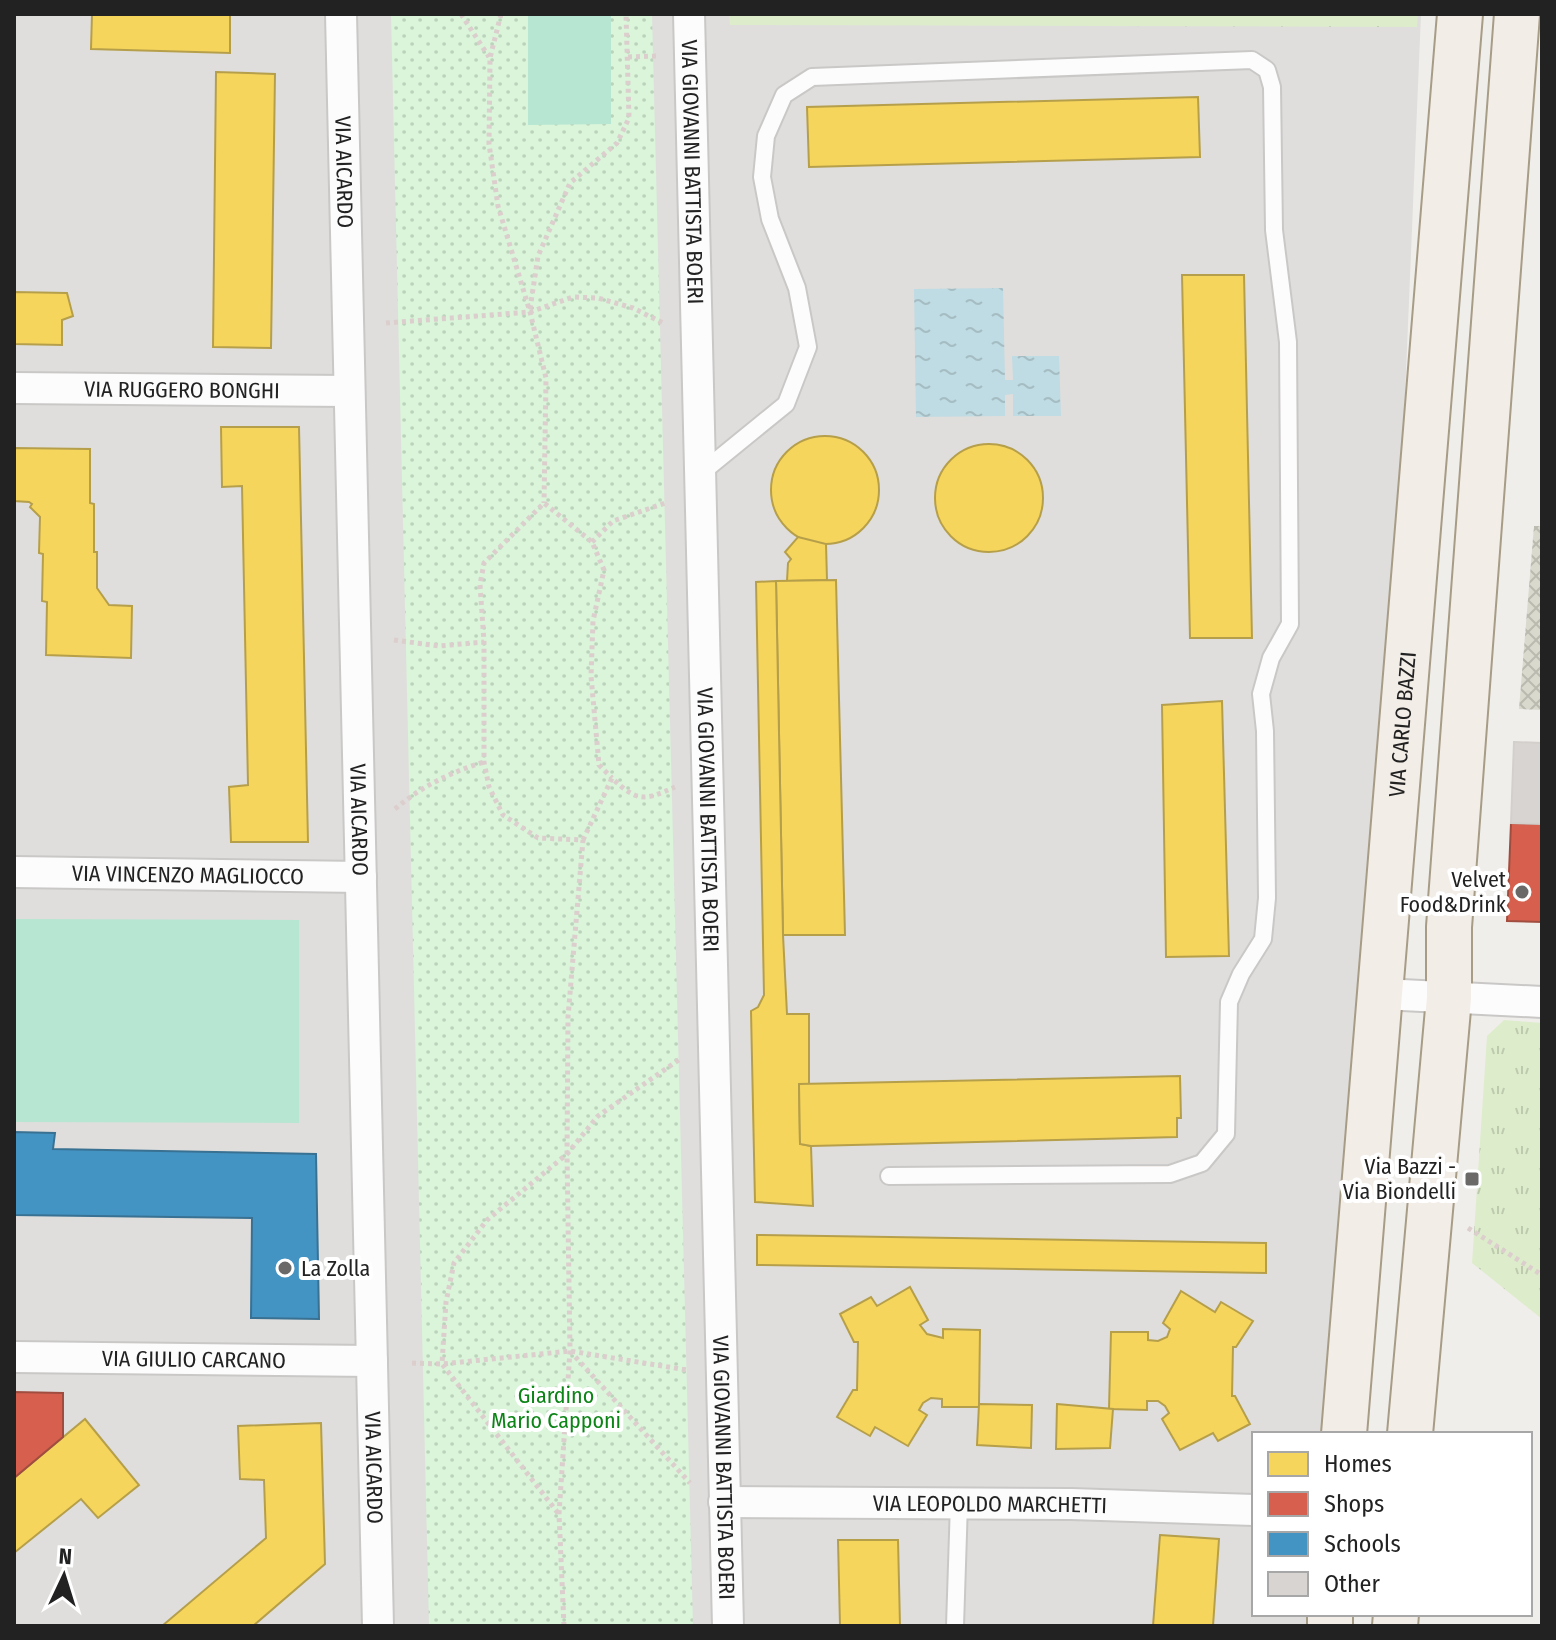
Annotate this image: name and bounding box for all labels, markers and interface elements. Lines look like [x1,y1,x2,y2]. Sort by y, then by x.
street label: VIA GIOVANNI BATTISTA BOERI [676,39,710,305]
street label: VIA AICARDO [330,115,359,228]
street label: VIA RUGGERO BONGHI [84,375,280,404]
street label: VIA CARLO BAZZI [1383,650,1421,798]
street label: VIA GIOVANNI BATTISTA BOERI [692,687,725,952]
street label: VIA AICARDO [345,763,374,876]
street label: VIA VINCENZO MAGLIOCCO [72,859,304,890]
place label: Velvet Food&Drink [1400,866,1507,918]
marker: Velvet Food&Drink [1513,883,1531,901]
place label: Via Bazzi - Via Biondelli [1343,1153,1456,1205]
marker: Via Bazzi - Via Biondelli [1463,1170,1481,1188]
place label: La Zolla [301,1255,370,1282]
marker: La Zolla [276,1259,294,1277]
street label: VIA GIOVANNI BATTISTA BOERI [707,1335,741,1600]
street label: VIA GIULIO CARCANO [102,1344,286,1374]
park label: Giardino Mario Capponi [491,1382,621,1434]
street label: VIA AICARDO [360,1411,389,1524]
legend [1252,1432,1532,1616]
text: Homes [1324,1450,1392,1478]
street label: VIA LEOPOLDO MARCHETTI [873,1489,1108,1519]
text: Shops [1324,1490,1384,1518]
text: Schools [1324,1530,1401,1558]
north arrow [24,1536,104,1616]
text: N [58,1543,73,1570]
text: Other [1324,1570,1380,1598]

